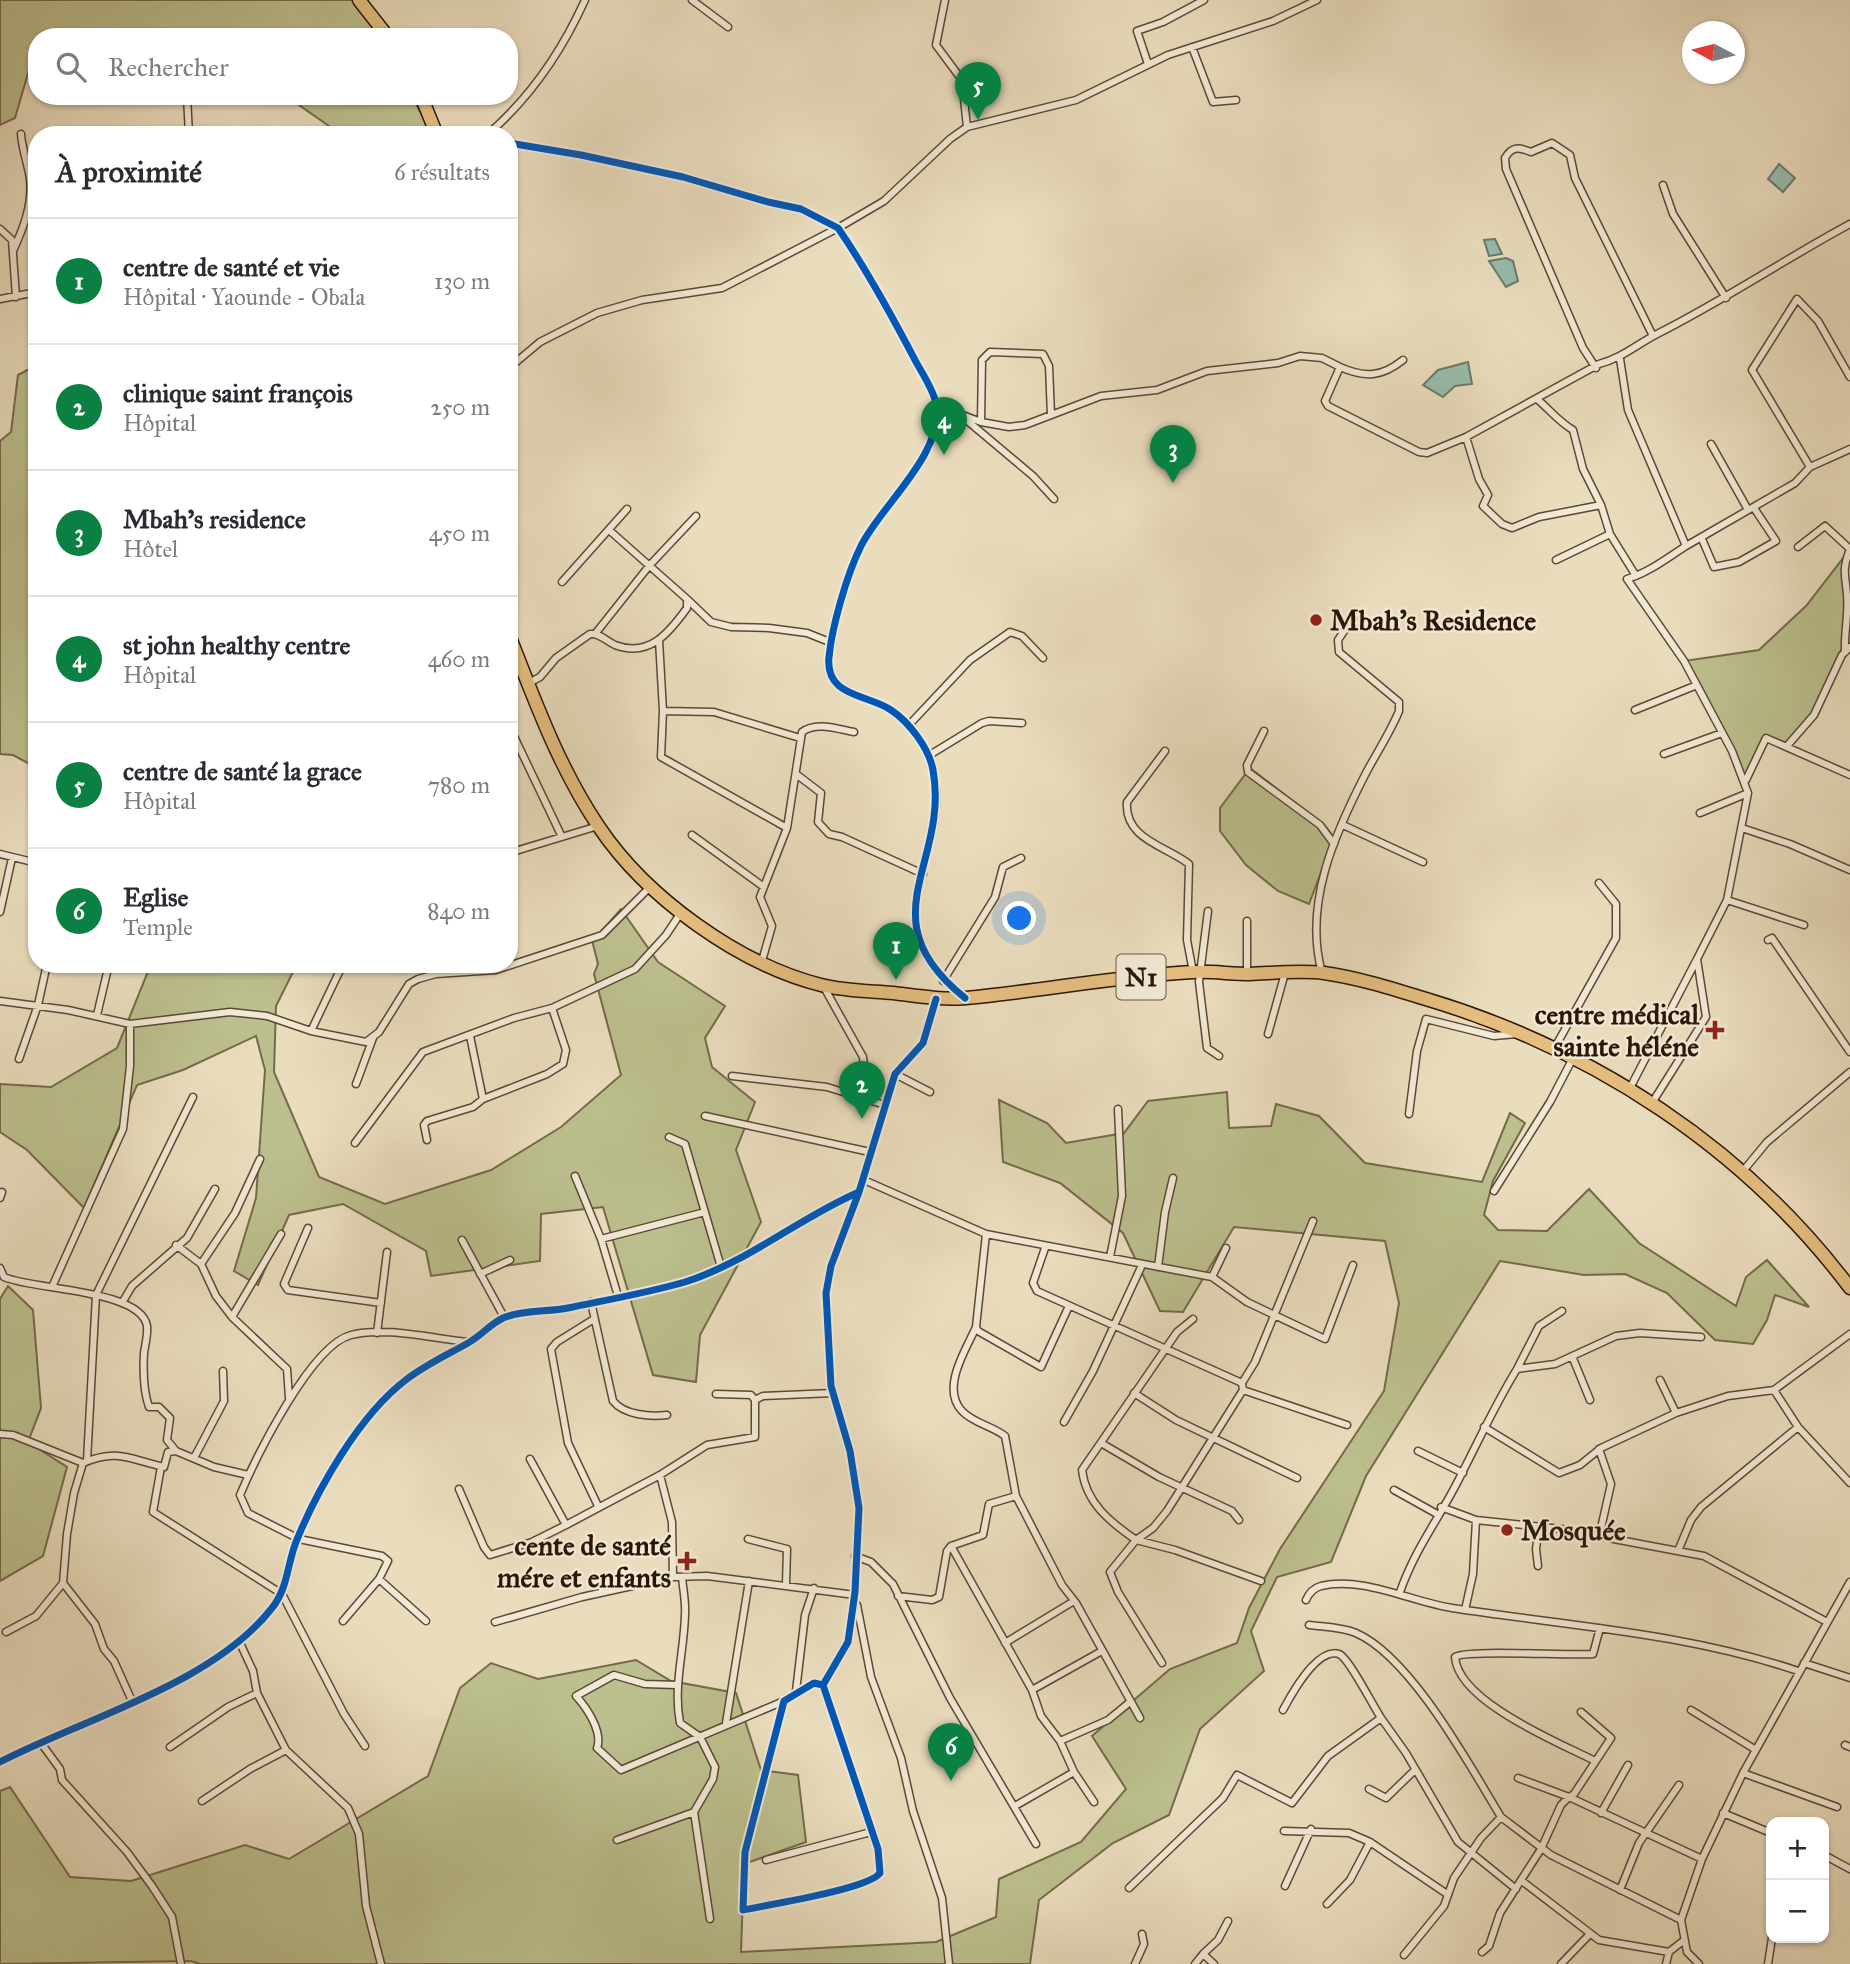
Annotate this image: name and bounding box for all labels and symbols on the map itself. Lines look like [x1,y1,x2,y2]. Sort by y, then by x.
north arrow [1682,21,1745,84]
pin: 5 [955,62,1001,120]
pin: 4 [921,397,967,455]
pin: 3 [1150,425,1196,483]
place label: Mbah's Residence [1330,603,1537,638]
marker: Mbah's Residence [1308,612,1324,628]
your location [1002,901,1036,935]
pin: 1 [873,922,919,980]
road number: N1 [1116,954,1166,1000]
place label: centre médical sainte héléne [1535,997,1699,1064]
marker: centre médical sainte héléne [1705,1020,1725,1040]
pin: 2 [839,1061,885,1119]
place label: Mosquée [1521,1513,1626,1548]
marker: Mosquée [1499,1522,1515,1538]
place label: cente de santé mére et enfants [496,1528,671,1595]
marker: cente de santé mére et enfants [677,1551,697,1571]
pin: 6 [928,1723,974,1781]

